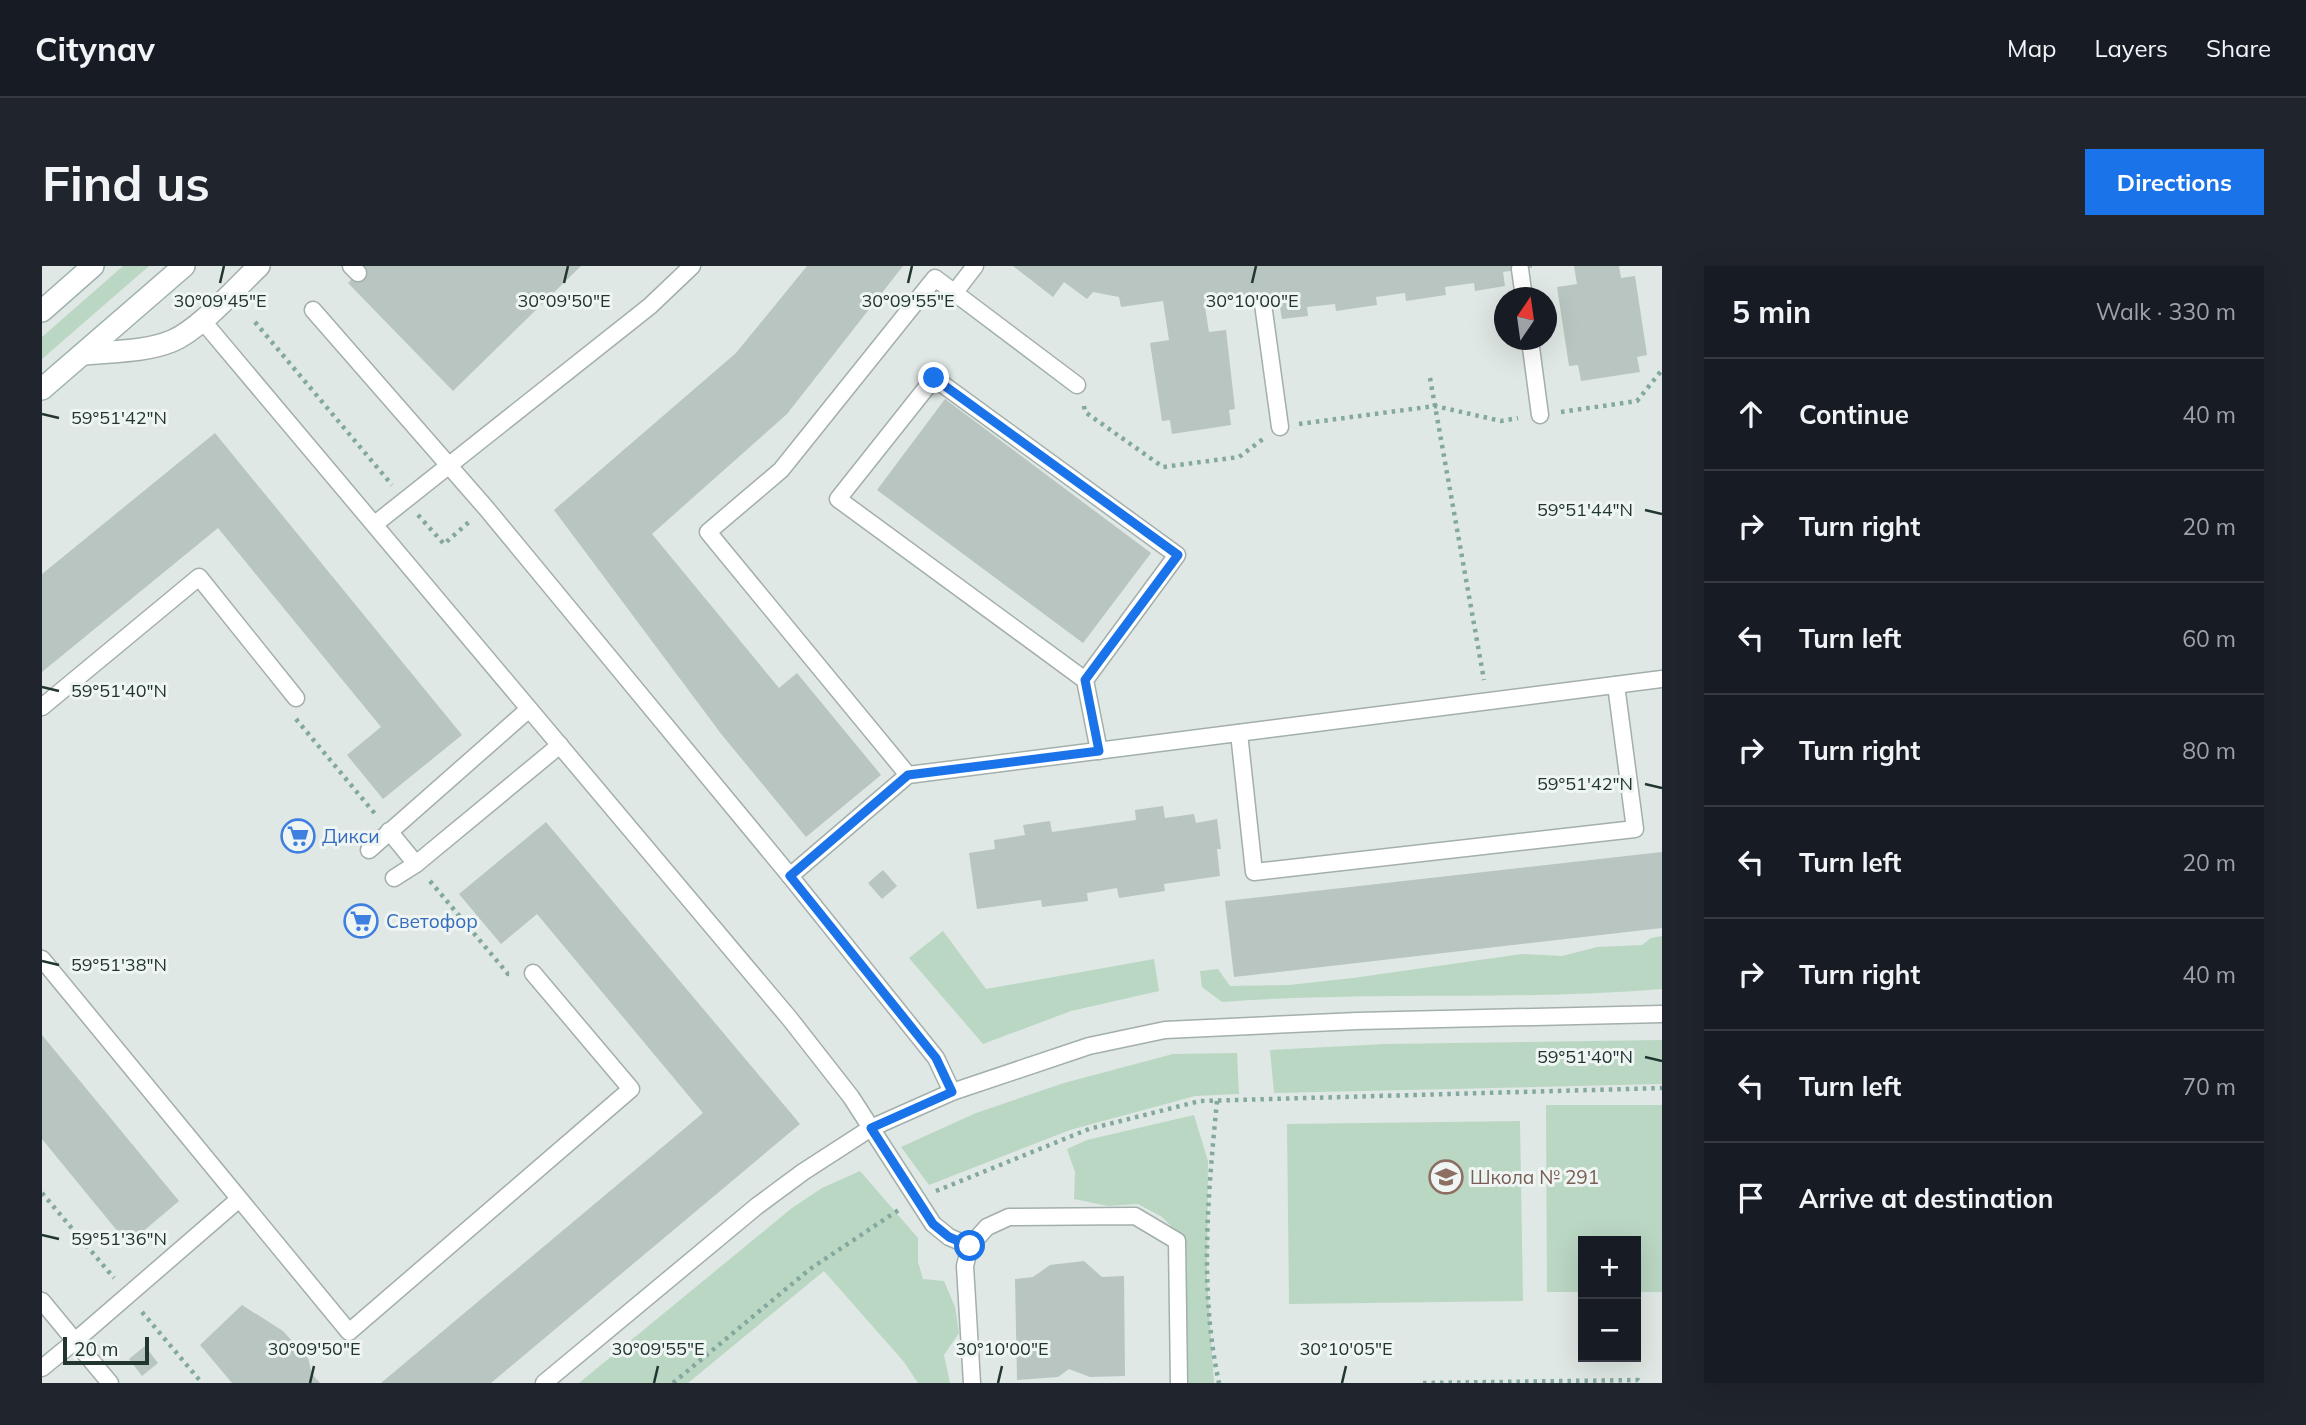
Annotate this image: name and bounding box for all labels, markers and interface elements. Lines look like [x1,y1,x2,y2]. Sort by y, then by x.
text: Citynav [35,28,155,69]
text: Map [2007,33,2056,63]
text: Layers [2094,33,2168,63]
text: Share [2206,33,2271,63]
button: Directions [2085,149,2264,215]
text: Find us [42,152,210,213]
north arrow [1494,287,1557,350]
text: 30°09'45"E [173,289,267,312]
text: 30°09'50"E [517,289,611,312]
text: 30°09'55"E [861,289,955,312]
text: 30°10'00"E [1205,289,1299,312]
text: 5 min [1732,293,1811,331]
text: Walk · 330 m [2096,297,2236,326]
route end [918,362,949,393]
icon: ahead [1732,395,1770,433]
text: Continue [1799,398,1909,431]
text: 40 m [2182,400,2236,429]
text: 59°51'42"N [71,406,167,429]
text: 59°51'44"N [1537,498,1633,521]
icon: right [1732,507,1770,545]
text: Turn right [1799,510,1920,543]
text: 20 m [2182,512,2236,541]
icon: left [1732,619,1770,657]
text: Turn left [1799,622,1901,655]
text: 60 m [2182,624,2236,653]
text: 59°51'40"N [71,679,167,702]
icon: right [1732,731,1770,769]
text: Turn right [1799,734,1920,767]
text: 80 m [2182,736,2236,765]
text: 59°51'42"N [1537,772,1633,795]
supermarket icon: Дикси [279,817,317,855]
place label: Дикси [322,824,380,848]
icon: left [1732,843,1770,881]
text: Turn left [1799,846,1901,879]
text: 20 m [2182,848,2236,877]
supermarket icon: Светофор [342,902,380,940]
place label: Светофор [386,909,478,933]
text: 59°51'38"N [71,953,167,976]
icon: right [1732,955,1770,993]
text: Turn right [1799,958,1920,991]
text: 40 m [2182,960,2236,989]
text: 59°51'40"N [1537,1045,1633,1068]
icon: left [1732,1067,1770,1105]
text: Turn left [1799,1070,1901,1103]
text: 70 m [2182,1072,2236,1101]
school or university icon: Школа № 291 [1427,1158,1465,1196]
place label: Школа № 291 [1470,1165,1599,1189]
icon: arrive [1732,1179,1770,1217]
text: Arrive at destination [1799,1182,2054,1215]
text: 59°51'36"N [71,1227,167,1250]
route start [954,1230,985,1261]
map controls [1578,1236,1641,1362]
button: + [1578,1236,1641,1299]
button: − [1578,1299,1641,1362]
scale bar [63,1334,149,1366]
text: 20 m [74,1337,118,1361]
text: 30°09'50"E [267,1337,361,1360]
text: 30°09'55"E [611,1337,705,1360]
text: 30°10'00"E [955,1337,1049,1360]
text: 30°10'05"E [1299,1337,1393,1360]

